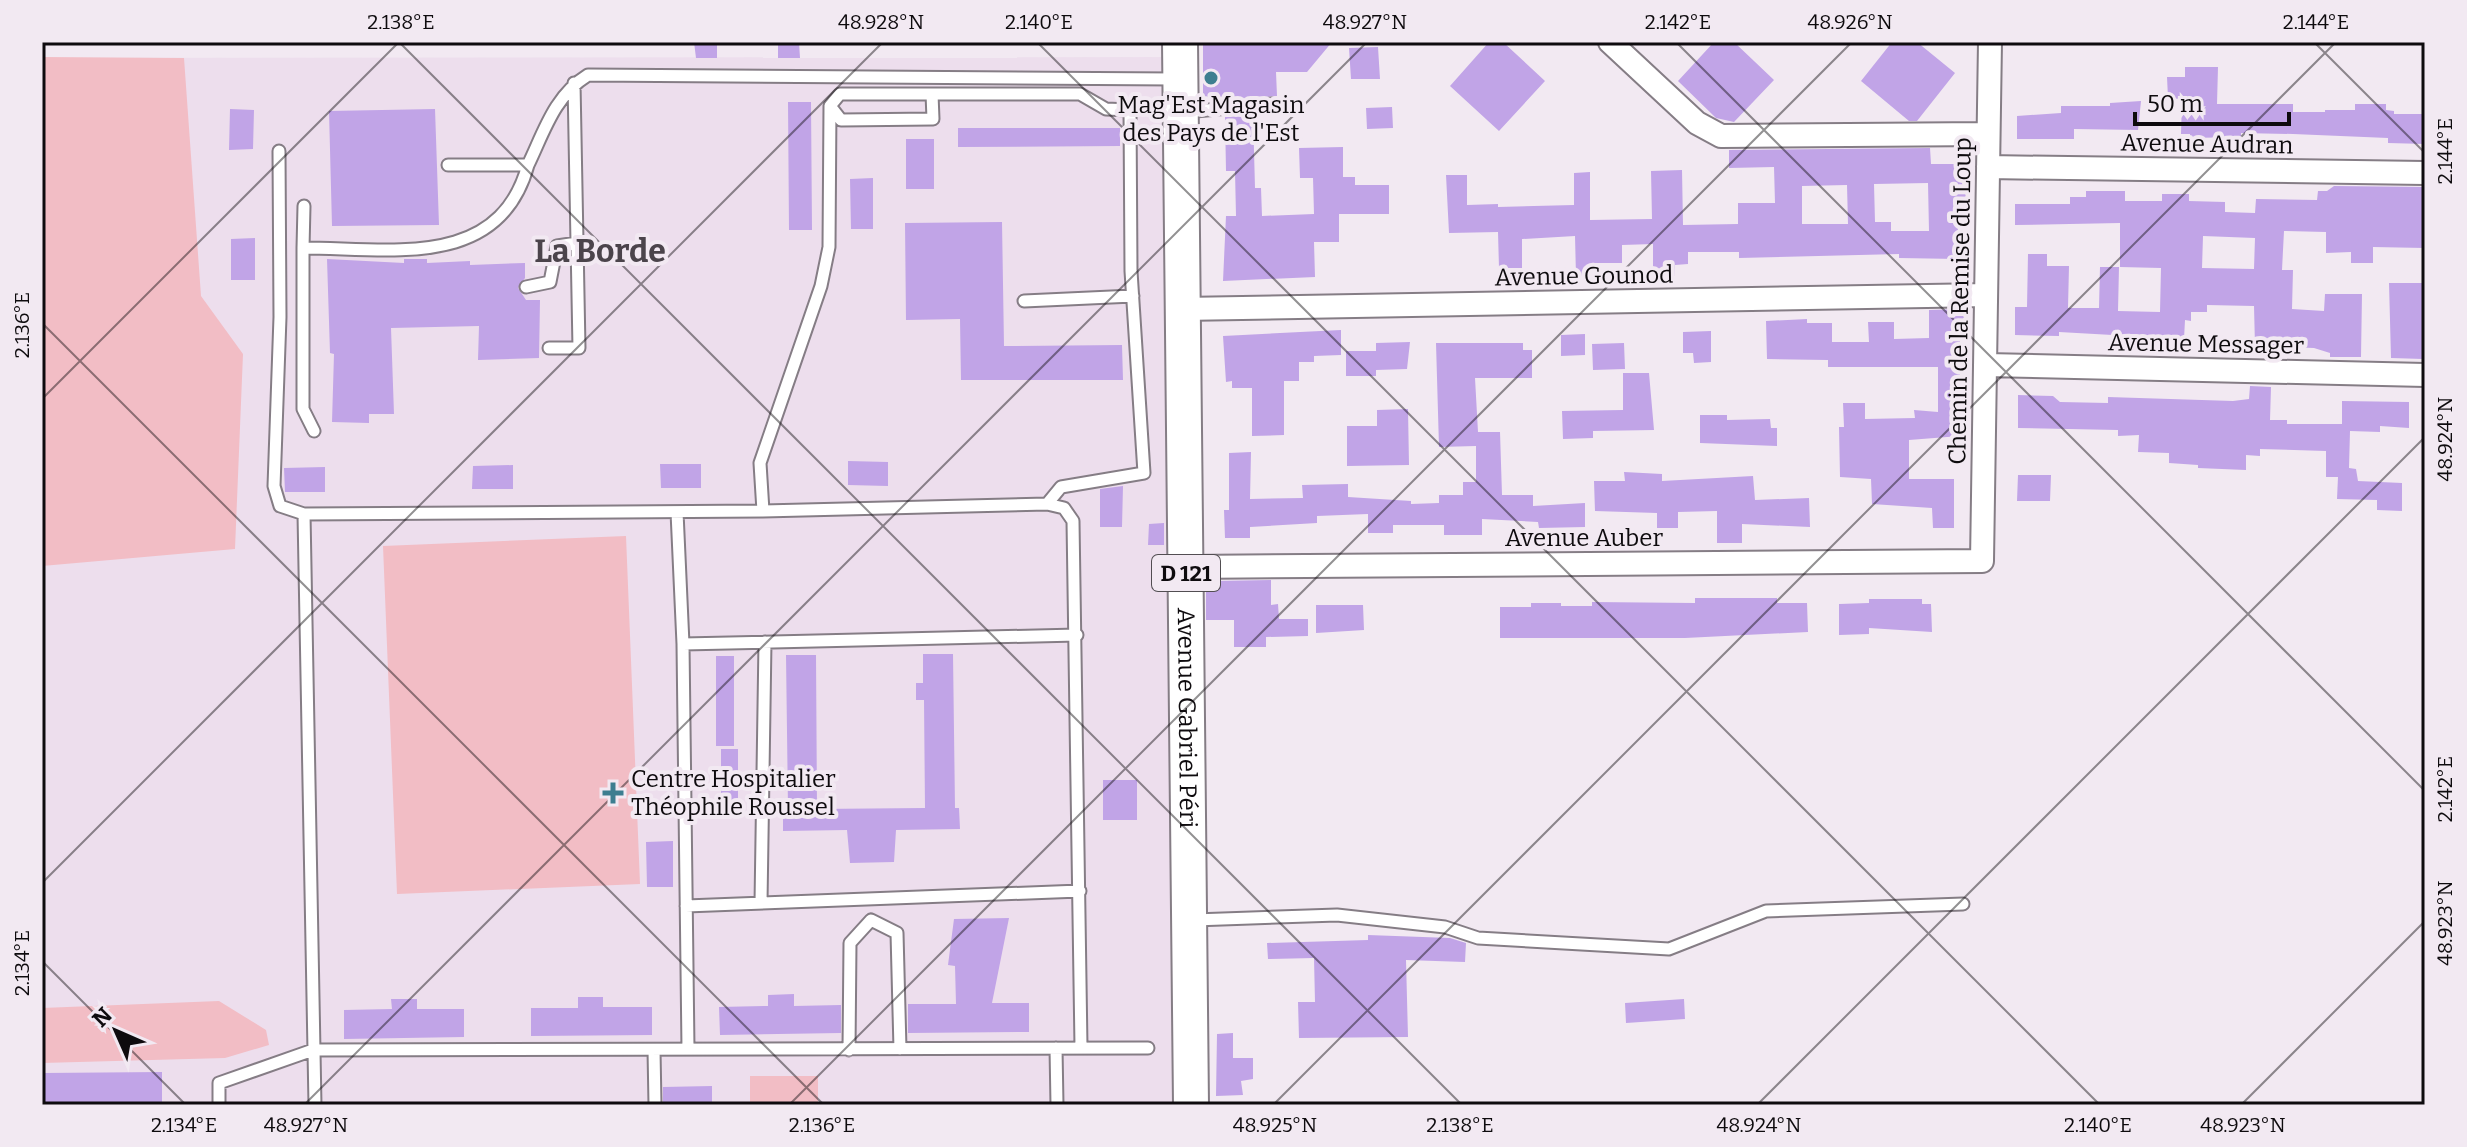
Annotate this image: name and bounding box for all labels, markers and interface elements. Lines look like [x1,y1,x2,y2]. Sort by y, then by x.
text: 2.138°E [367,10,435,34]
text: 48.928°N [838,10,924,34]
text: 2.140°E [1005,10,1073,34]
text: 48.927°N [1323,10,1407,34]
text: 2.142°E [1645,10,1711,34]
text: 48.926°N [1807,10,1893,34]
text: 2.144°E [2283,10,2349,34]
marker: Mag'Est Magasin des Pays de l'Est [1202,69,1220,87]
scale bar [2135,76,2289,126]
text: 50 m [2147,90,2203,118]
place label: Mag'Est Magasin des Pays de l'Est [1118,91,1304,147]
text: 2.144°E [2433,118,2457,184]
street label: Avenue Audran [2120,128,2294,160]
street label: Chemin de la Remise du Loup [1943,137,1977,465]
district label: La Borde [534,232,666,270]
street label: Avenue Gounod [1494,260,1674,292]
text: 2.136°E [10,292,34,358]
street label: Avenue Messager [2108,328,2305,360]
text: 48.924°N [2433,396,2457,481]
street label: Avenue Auber [1505,524,1663,552]
road number: D 121 [1152,555,1220,591]
street label: Avenue Gabriel Péri [1172,608,1202,828]
text: 2.142°E [2433,756,2457,822]
place label: Centre Hospitalier Théophile Roussel [631,765,836,821]
marker: Centre Hospitalier Théophile Roussel [602,782,624,804]
text: 48.923°N [2433,880,2457,966]
text: 2.134°E [10,930,34,996]
north arrow [76,991,156,1071]
text: N [87,1002,118,1033]
text: 2.134°E [151,1113,217,1137]
text: 48.927°N [264,1113,348,1137]
text: 2.136°E [789,1113,855,1137]
text: 48.925°N [1233,1113,1317,1137]
text: 2.138°E [1426,1113,1494,1137]
text: 48.924°N [1717,1113,1802,1137]
text: 2.140°E [2064,1113,2132,1137]
text: 48.923°N [2200,1113,2286,1137]

